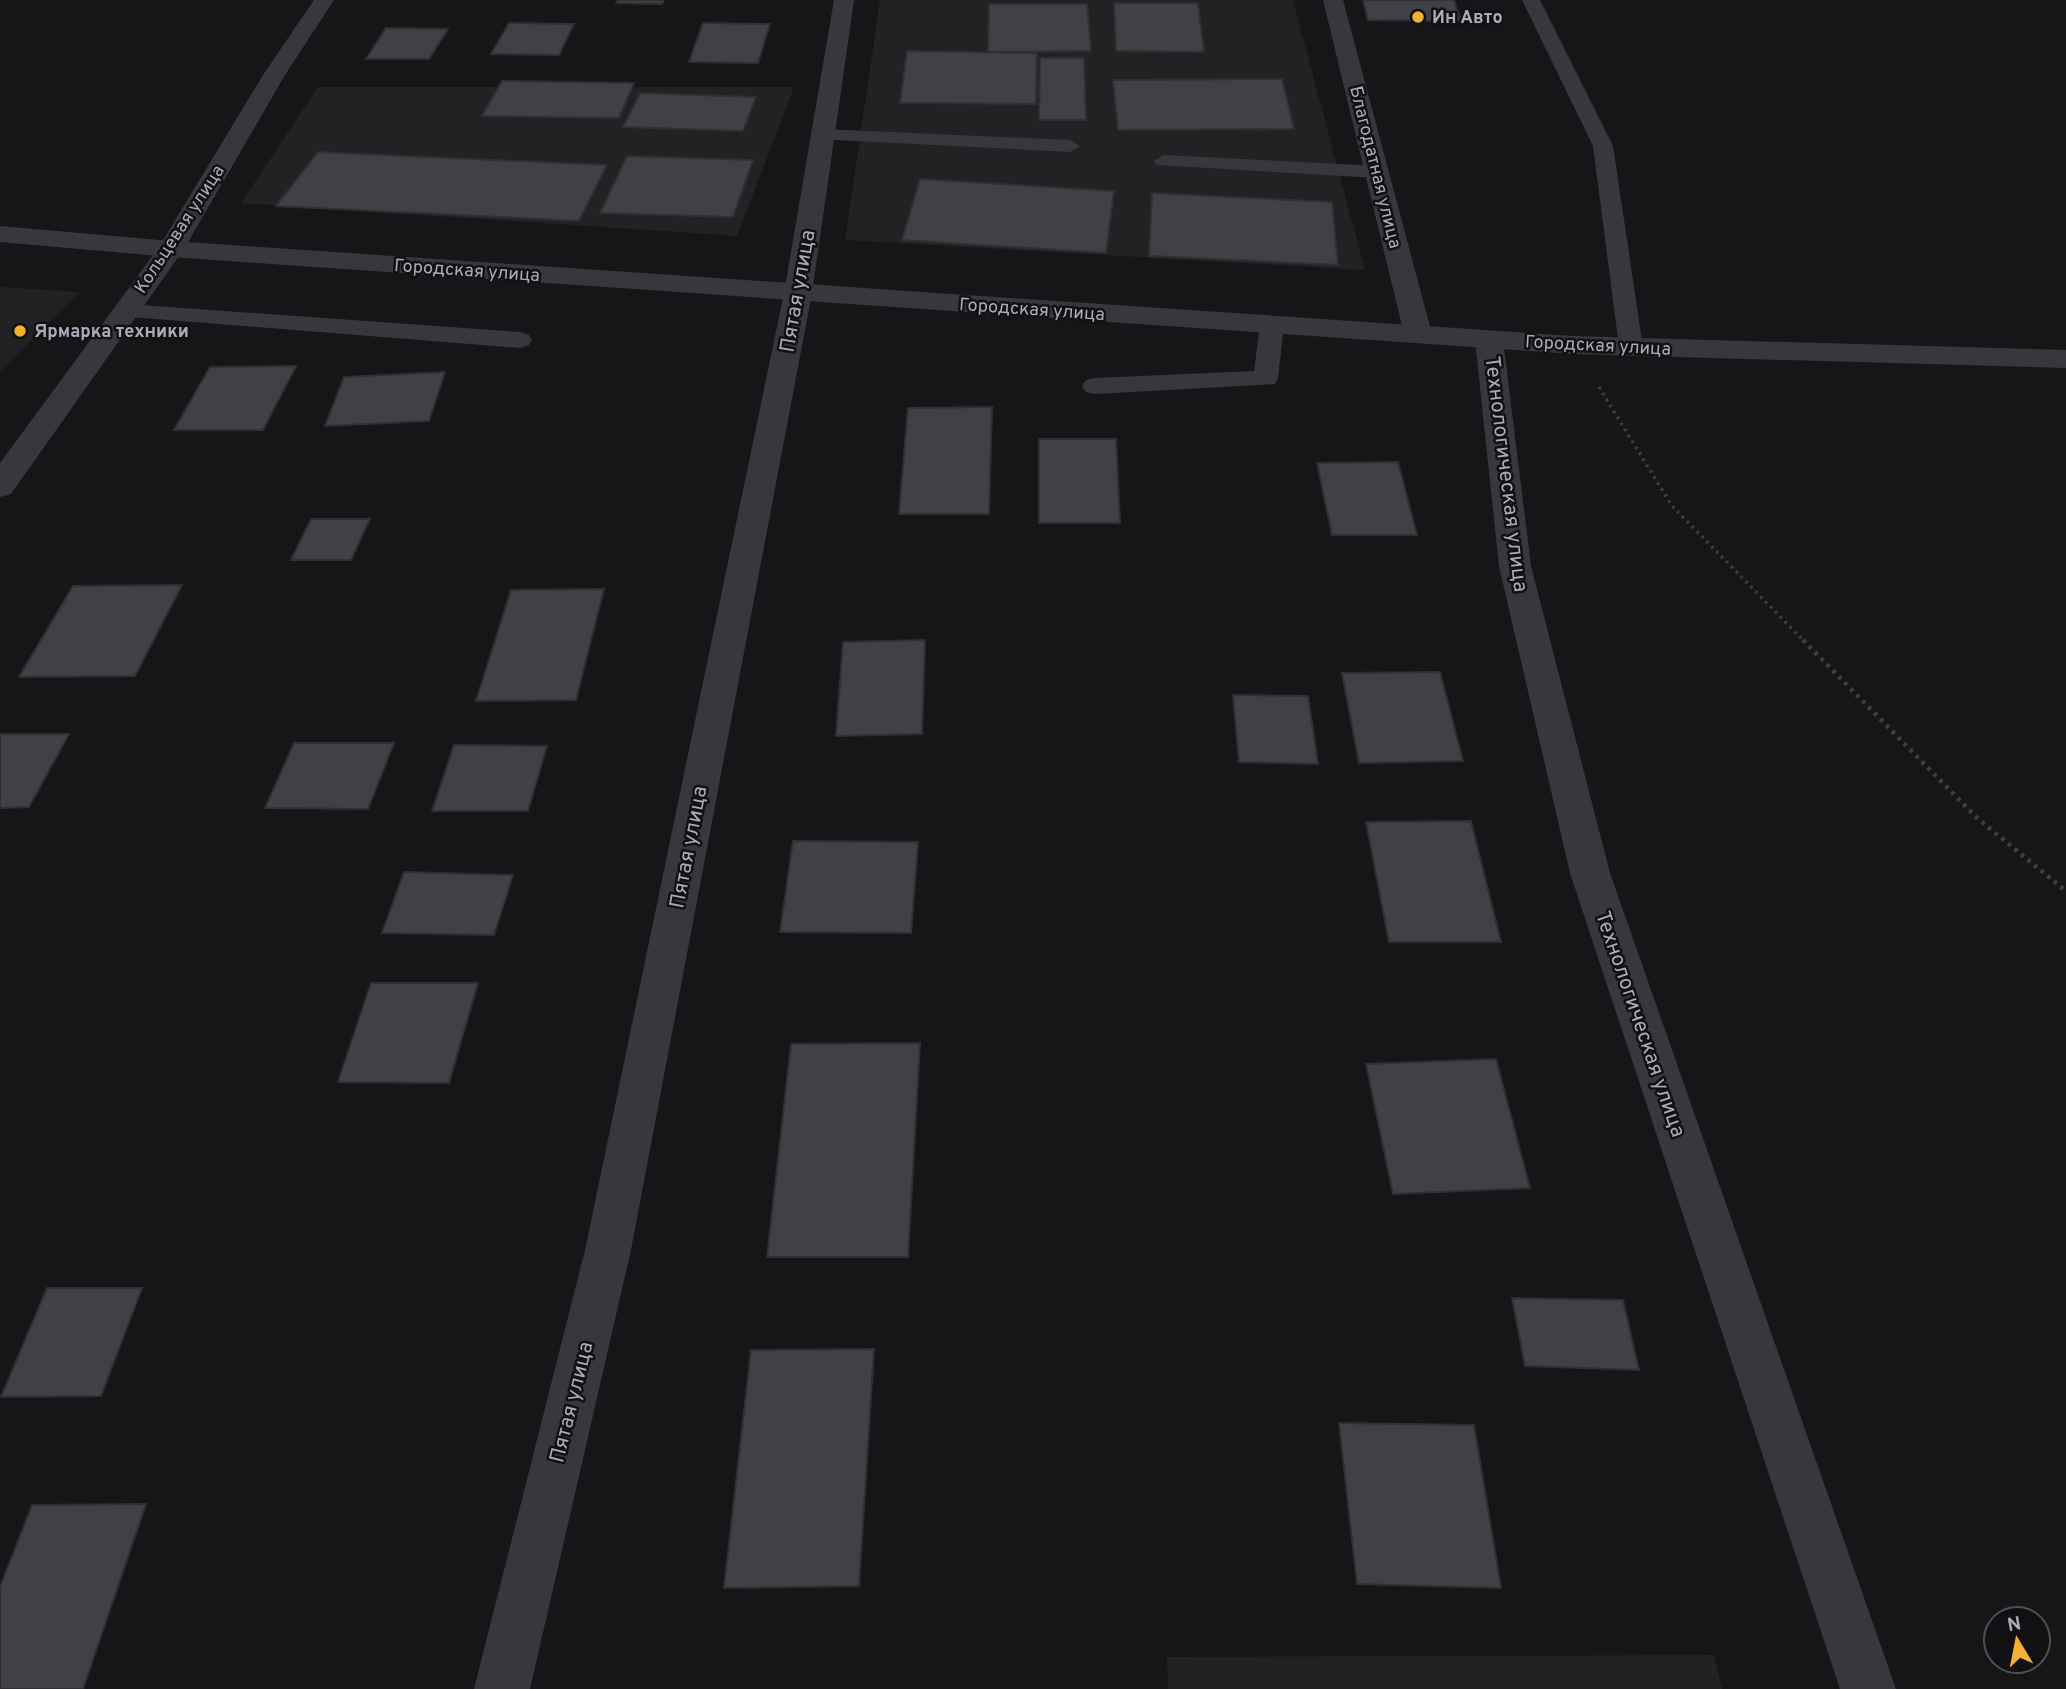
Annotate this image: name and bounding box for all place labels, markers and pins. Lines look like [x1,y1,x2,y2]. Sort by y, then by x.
place label: Ин Авто [1432,7,1503,30]
marker: Ин Авто [1410,9,1426,25]
place label: Ярмарка техники [34,321,189,344]
marker: Ярмарка техники [12,323,28,339]

